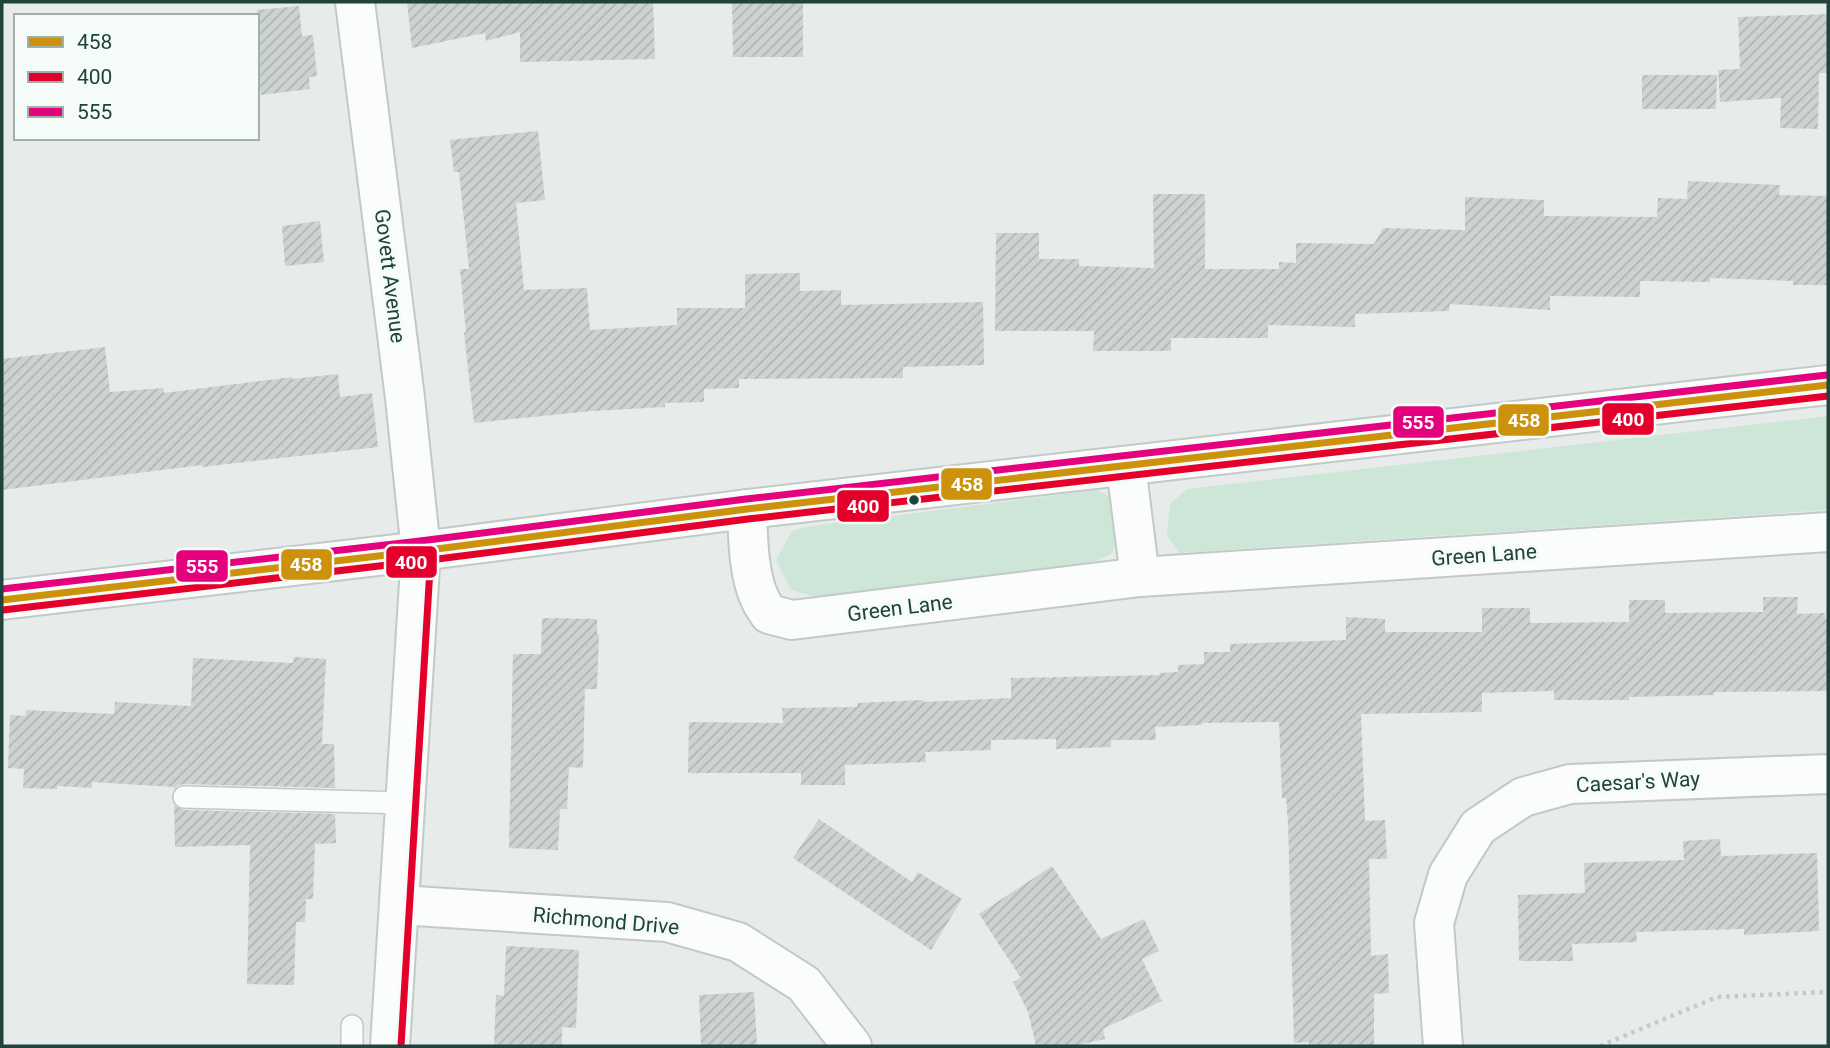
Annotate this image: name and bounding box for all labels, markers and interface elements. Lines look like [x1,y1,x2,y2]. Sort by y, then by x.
legend [14,14,259,140]
text: 458 [77,30,112,54]
text: 400 [77,65,112,89]
text: 555 [77,100,112,124]
street label: Govett Avenue [370,208,410,344]
line badge: 400 [1601,402,1655,436]
line badge: 458 [1497,403,1550,437]
line badge: 555 [1392,405,1445,439]
text: 400 [1612,408,1644,431]
text: 458 [1508,409,1540,432]
text: 555 [1402,411,1434,434]
line badge: 458 [940,467,993,501]
text: 458 [951,473,983,496]
line badge: 400 [836,489,890,523]
unlabelled marker [907,493,921,507]
text: 400 [847,495,879,518]
street label: Green Lane [1430,539,1538,571]
line badge: 400 [385,545,438,579]
line badge: 458 [280,548,333,581]
line badge: 555 [175,549,229,583]
text: 400 [395,551,427,574]
text: 458 [290,553,322,576]
text: 555 [186,555,218,578]
street label: Green Lane [846,590,954,626]
street label: Caesar's Way [1575,767,1701,797]
street label: Richmond Drive [532,903,680,939]

